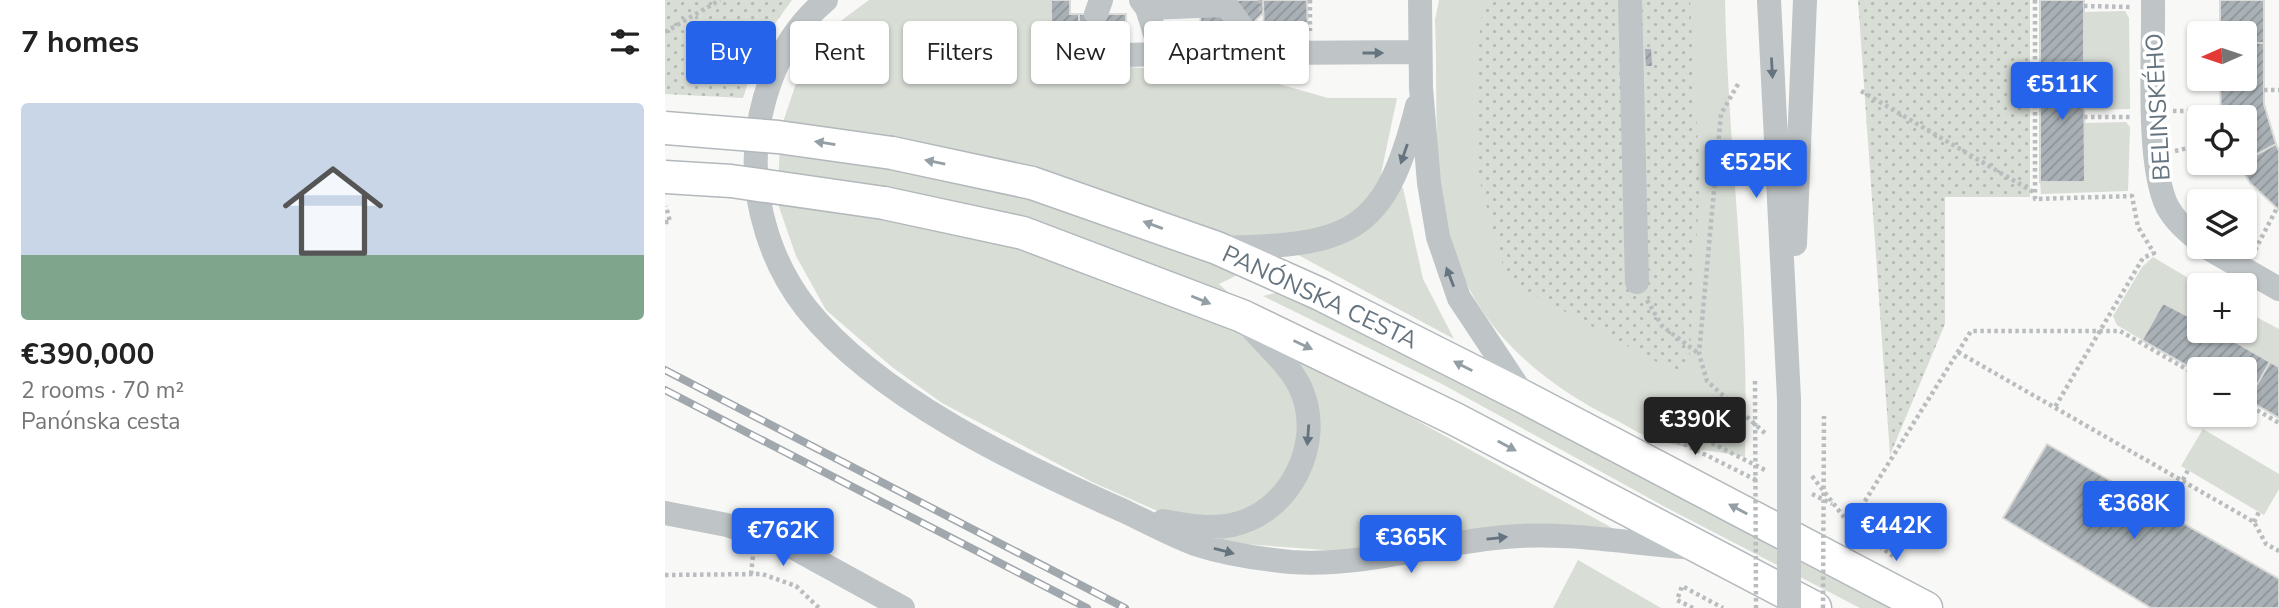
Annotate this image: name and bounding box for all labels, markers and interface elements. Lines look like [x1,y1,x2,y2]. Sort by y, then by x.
chip: Buy [686,21,776,84]
chip: Rent [790,21,889,84]
chip: Filters [903,21,1017,84]
chip: New [1031,21,1130,84]
chip: Apartment [1144,21,1309,84]
north arrow [2187,21,2257,91]
map controls [2187,21,2257,427]
text: 7 homes [21,22,139,63]
icon: filters [606,23,644,61]
street label: BELINSKÉHO [2138,32,2178,182]
one-way arrow [1362,47,1384,59]
one-way arrow [1767,57,1778,79]
pin: €511K [2013,62,2111,122]
text: €511K [2027,69,2097,100]
button: locate [2187,105,2257,175]
one-way arrow [814,137,836,148]
pin: €525K [1707,140,1805,200]
one-way arrow [1398,143,1408,164]
text: €525K [1721,147,1791,178]
icon: home [270,148,396,274]
one-way arrow [924,156,946,167]
button: layers [2187,189,2257,259]
one-way arrow [1143,219,1164,230]
street label: PANÓNSKA CESTA [1217,238,1423,357]
one-way arrow [1445,266,1456,287]
button: + [2187,273,2257,343]
one-way arrow [1191,295,1212,306]
text: €390,000 [21,334,154,375]
one-way arrow [1293,340,1314,351]
button: − [2187,357,2257,427]
one-way arrow [1453,361,1473,373]
text: 2 rooms · 70 m² [21,375,184,406]
pin: €390K [1646,398,1744,457]
text: €390K [1660,404,1730,435]
text: Panónska cesta [21,406,181,437]
one-way arrow [1302,424,1313,446]
one-way arrow [1497,440,1517,452]
pin: €368K [2085,482,2183,541]
text: €368K [2099,488,2169,519]
one-way arrow [1728,504,1748,515]
pin: €442K [1847,504,1945,563]
pin: €762K [734,508,832,568]
text: €442K [1861,510,1931,541]
text: €762K [748,515,818,546]
pin: €365K [1362,516,1460,575]
text: €365K [1376,522,1446,553]
one-way arrow [1486,532,1508,543]
one-way arrow [1213,547,1234,557]

